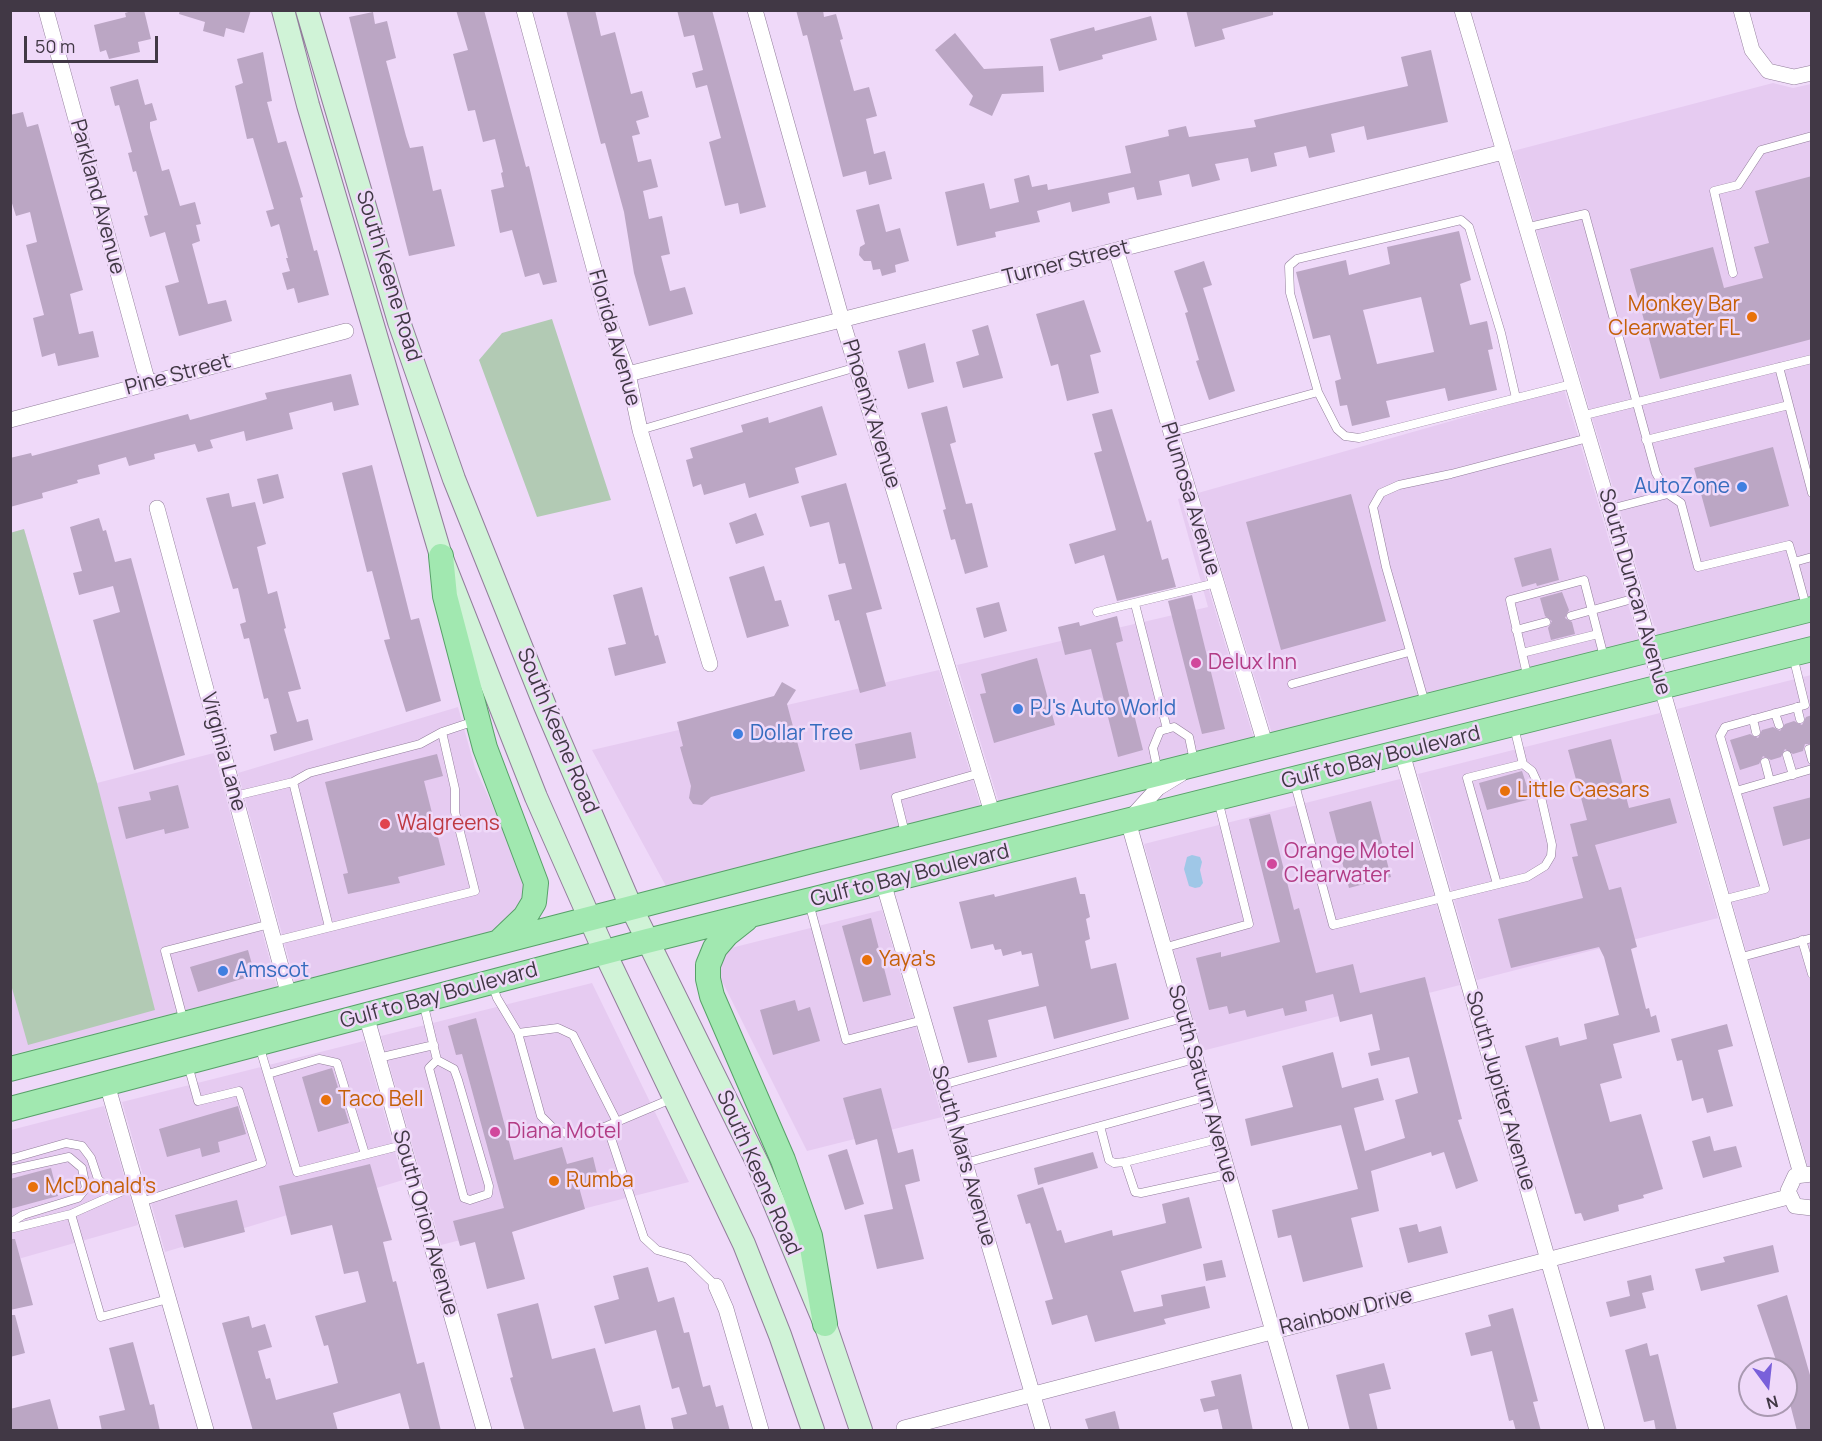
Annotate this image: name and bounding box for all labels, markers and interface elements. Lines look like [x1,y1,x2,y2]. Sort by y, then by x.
scale bar [27,24,160,62]
text: 50 m [35,34,75,58]
street label: Parkland Avenue [64,117,130,277]
street label: South Keene Road [350,187,426,365]
street label: Turner Street [1000,235,1132,291]
street label: Florida Avenue [583,267,645,409]
place label: Monkey Bar Clearwater FL [1608,292,1740,342]
marker: Monkey Bar Clearwater FL [1745,310,1759,324]
street label: Phoenix Avenue [836,337,906,491]
street label: Pine Street [123,349,233,401]
street label: Plumosa Avenue [1155,419,1225,579]
place label: AutoZone [1634,474,1730,500]
marker: AutoZone [1735,480,1749,494]
street label: South Duncan Avenue [1592,486,1676,698]
street label: South Keene Road [511,644,603,818]
place label: Delux Inn [1208,650,1297,676]
marker: Delux Inn [1189,656,1203,670]
street label: Virginia Lane [195,690,251,814]
place label: PJ's Auto World [1030,696,1176,722]
marker: PJ's Auto World [1011,702,1025,716]
place label: Dollar Tree [750,721,853,747]
street label: Gulf to Bay Boulevard [1279,721,1483,795]
marker: Dollar Tree [731,727,745,741]
place label: Little Caesars [1517,778,1649,804]
marker: Little Caesars [1498,784,1512,798]
place label: Walgreens [397,811,500,837]
marker: Walgreens [378,817,392,831]
street label: Gulf to Bay Boulevard [808,839,1012,913]
place label: Orange Motel Clearwater [1284,839,1415,889]
marker: Orange Motel Clearwater [1265,857,1279,871]
place label: Yaya's [879,947,936,973]
marker: Yaya's [860,953,874,967]
street label: Gulf to Bay Boulevard [337,957,541,1035]
place label: Amscot [235,958,309,984]
marker: Amscot [216,964,230,978]
street label: South Saturn Avenue [1162,982,1242,1186]
street label: South Jupiter Avenue [1459,988,1541,1194]
street label: South Mars Avenue [925,1063,1001,1249]
place label: Taco Bell [338,1087,424,1113]
street label: South Keene Road [710,1087,806,1259]
marker: Taco Bell [319,1093,333,1107]
place label: Diana Motel [507,1119,621,1145]
marker: Diana Motel [488,1125,502,1139]
street label: South Orion Avenue [386,1127,464,1319]
place label: Rumba [566,1168,634,1194]
place label: McDonald's [45,1174,156,1200]
marker: Rumba [547,1174,561,1188]
marker: McDonald's [26,1180,40,1194]
street label: Rainbow Drive [1277,1283,1415,1341]
north arrow [1738,1357,1798,1417]
text: N [1764,1390,1781,1415]

